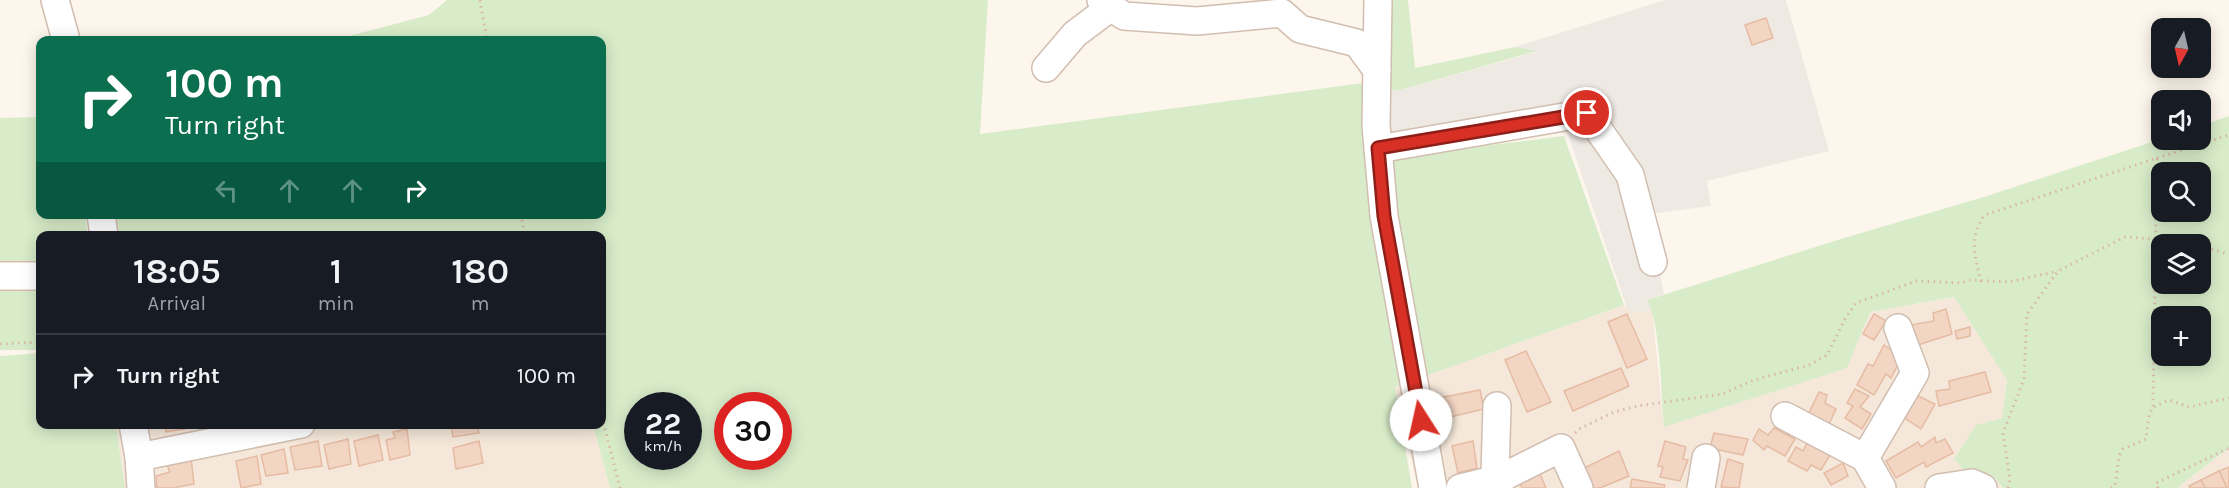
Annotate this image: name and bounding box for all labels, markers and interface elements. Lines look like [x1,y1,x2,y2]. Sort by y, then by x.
north arrow [2151,18,2211,78]
map controls [2151,18,2211,366]
text: 100 m [165,58,284,108]
icon: right [66,60,144,138]
pin [1561,87,1612,138]
button: sound [2151,90,2211,150]
icon: arrive [1570,96,1603,129]
text: Turn right [165,109,285,141]
button: search [2151,162,2211,222]
icon: left [210,174,243,207]
icon: ahead [273,174,306,207]
icon: ahead [336,174,369,207]
icon: right [399,174,432,207]
button: layers [2151,234,2211,294]
text: 18:05 [133,250,221,292]
text: 1 [330,250,342,292]
text: 180 [451,250,509,292]
text: Arrival [148,292,206,315]
text: min [318,292,354,315]
text: m [471,292,490,315]
button: + [2151,306,2211,366]
icon: right [66,360,99,393]
text: Turn right [117,363,220,389]
text: 100 m [517,363,576,389]
position arrow [1389,388,1453,452]
speed limit sign: 30 [714,392,792,470]
text: 22 [645,406,681,442]
text: km/h [644,437,682,455]

